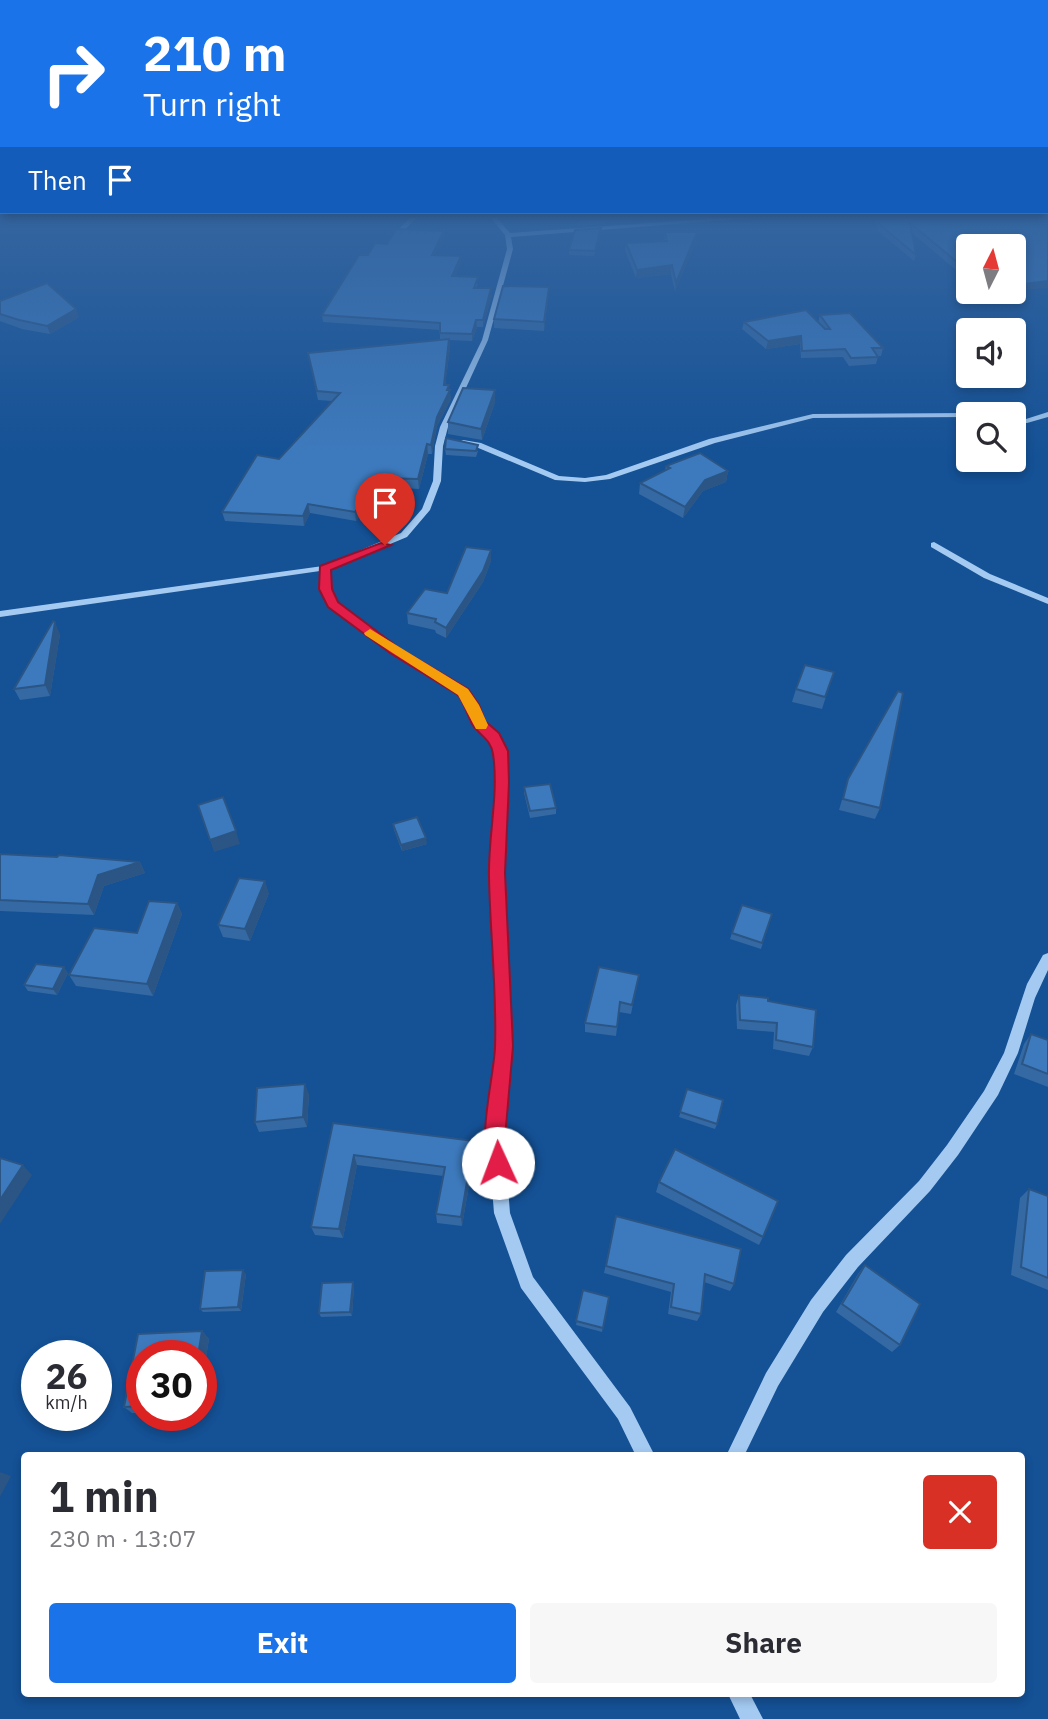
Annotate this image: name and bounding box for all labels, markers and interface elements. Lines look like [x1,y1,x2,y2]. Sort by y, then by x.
text: 210 m [143,21,287,84]
icon: right [28,28,119,119]
text: Turn right [143,83,281,125]
icon: arrive [101,161,139,199]
text: Then [28,163,87,197]
north arrow [956,234,1026,304]
map controls [956,234,1026,472]
button: sound [956,318,1026,388]
button: search [956,402,1026,472]
pin [355,473,415,545]
icon: arrive [366,484,404,522]
position arrow [461,1126,535,1200]
speed limit sign: 30 [126,1340,217,1431]
text: 26 [45,1353,88,1399]
text: km/h [45,1391,88,1414]
text: 1 min [49,1469,159,1524]
button: close [923,1475,997,1549]
text: 230 m · 13:07 [49,1523,196,1553]
button: Exit [49,1603,516,1683]
button: Share [530,1603,997,1683]

